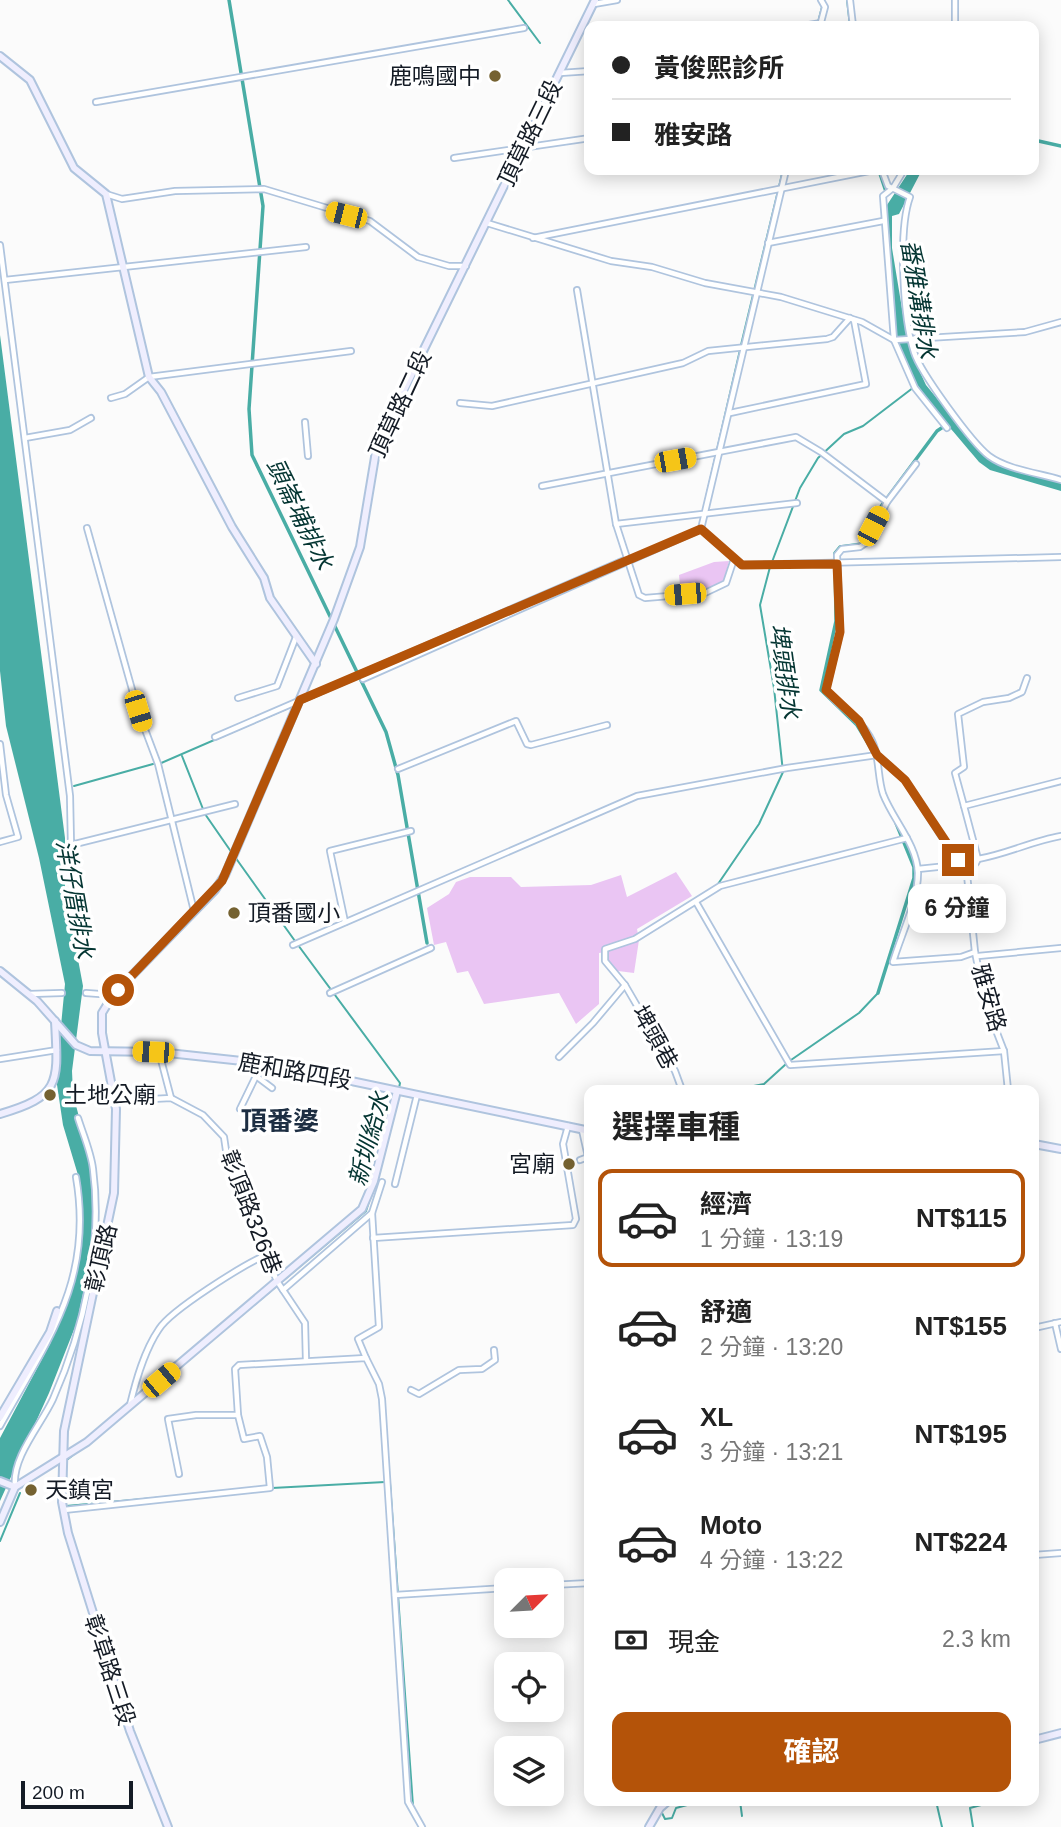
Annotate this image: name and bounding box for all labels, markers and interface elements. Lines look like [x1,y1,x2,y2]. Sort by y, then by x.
text: 黃俊熙診所 [654,53,784,83]
place label: 鹿鳴國中 [389,63,481,89]
marker: 鹿鳴國中 [487,68,503,84]
street label: 頂草路三段 [493,76,567,190]
text: 雅安路 [654,120,732,150]
car [324,200,369,230]
water label: 番雅溝排水 [896,238,942,361]
street label: 頂草路二段 [364,346,436,462]
car [653,446,698,474]
water label: 頭崙埔排水 [262,454,339,575]
car [854,503,893,549]
car [664,582,707,606]
water label: 埤頭排水 [765,622,805,721]
car [122,688,155,734]
water label: 洋仔厝排水 [51,838,99,961]
route end [942,844,974,876]
callout: 6 分鐘 [909,884,1007,934]
text: 6 分鐘 [924,895,990,921]
place label: 頂番國小 [248,900,340,926]
marker: 頂番國小 [226,905,242,921]
street label: 雅安路 [967,961,1011,1035]
route start [102,974,134,1006]
street label: 埤頭巷 [627,1001,683,1073]
car [132,1041,175,1063]
street label: 鹿和路四段 [236,1048,354,1094]
place label: 土地公廟 [64,1082,156,1108]
marker: 土地公廟 [42,1087,58,1103]
water label: 新圳給水 [344,1088,395,1189]
district label: 頂番婆 [241,1106,319,1136]
text: 選擇車種 [612,1109,740,1145]
street label: 彰頂路326巷 [216,1146,286,1278]
place label: 宮廟 [509,1151,555,1177]
marker: 宮廟 [561,1156,577,1172]
icon: car [616,1187,679,1250]
text: 經濟 [700,1189,752,1219]
text: NT$115 [916,1203,1007,1233]
street label: 彰頂路 [81,1221,121,1295]
text: 1 分鐘 · 13:19 [700,1226,843,1252]
icon: car [616,1295,679,1358]
text: 舒適 [700,1297,752,1327]
text: NT$155 [915,1311,1007,1341]
text: 2 分鐘 · 13:20 [700,1334,843,1360]
car [139,1358,184,1402]
text: XL [700,1402,733,1432]
icon: car [616,1403,679,1466]
text: NT$195 [915,1419,1007,1449]
text: 3 分鐘 · 13:21 [700,1439,843,1465]
place label: 天鎮宮 [45,1477,114,1503]
marker: 天鎮宮 [23,1482,39,1498]
text: Moto [700,1510,762,1540]
icon: car [616,1511,679,1574]
text: NT$224 [915,1527,1007,1557]
text: 4 分鐘 · 13:22 [700,1547,843,1573]
north arrow [494,1568,564,1638]
map controls [494,1568,564,1806]
street label: 彰草路三段 [80,1611,140,1729]
icon: cash [612,1621,650,1659]
text: 2.3 km [942,1626,1011,1652]
text: 現金 [668,1627,720,1657]
button: locate [494,1652,564,1722]
button: 確認 [612,1712,1011,1792]
button: layers [494,1736,564,1806]
scale bar [21,1778,133,1810]
text: 200 m [32,1782,85,1803]

